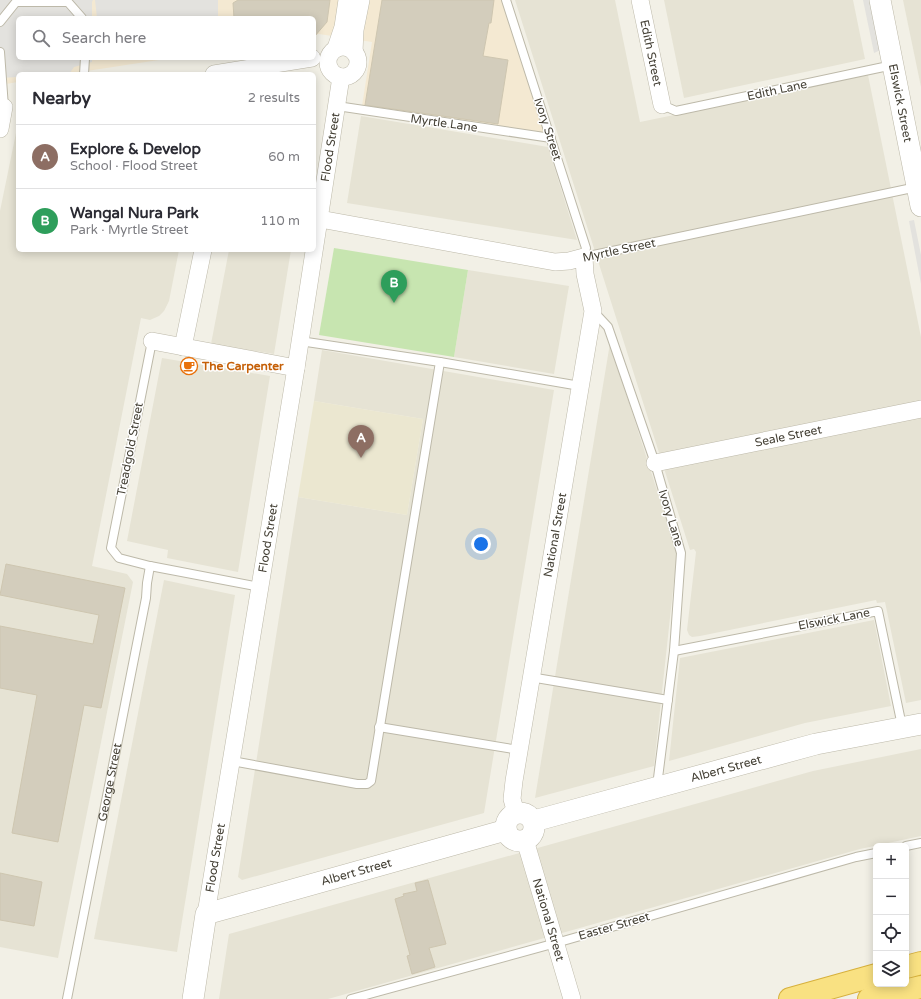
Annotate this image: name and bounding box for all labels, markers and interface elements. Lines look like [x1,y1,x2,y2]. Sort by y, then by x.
search box [16,16,316,60]
street label: Edith Street [637,18,665,88]
icon: search [30,27,52,49]
text: Search here [62,29,146,47]
street label: Elswick Street [886,63,915,144]
street label: Edith Lane [746,77,808,103]
text: Nearby [32,88,91,109]
text: 2 results [248,90,300,106]
street label: Ivory Street [531,96,565,163]
street label: Flood Street [318,111,342,183]
street label: Myrtle Lane [409,111,479,135]
text: Explore & Develop [70,140,201,158]
text: A [40,149,50,165]
text: 60 m [268,149,300,165]
text: School · Flood Street [70,158,198,174]
text: Wangal Nura Park [70,204,199,222]
text: B [40,213,50,229]
text: 110 m [260,213,300,229]
text: Park · Myrtle Street [70,222,188,238]
street label: Myrtle Street [581,235,657,265]
pin: B [381,270,407,303]
cafe icon: The Carpenter [179,356,199,376]
place label: The Carpenter [201,359,284,374]
street label: Treadgold Street [114,401,146,497]
street label: Seale Street [753,422,823,450]
pin: A [348,425,374,458]
street label: Ivory Lane [656,488,686,548]
street label: National Street [541,491,569,578]
street label: Flood Street [255,502,281,574]
your location [471,534,491,554]
street label: Elswick Lane [797,605,871,633]
street label: George Street [95,741,124,822]
street label: Albert Street [689,752,763,785]
street label: Flood Street [203,822,228,893]
map controls [873,843,909,987]
button: + [873,843,909,879]
street label: Albert Street [319,855,394,889]
street label: National Street [530,877,567,963]
button: − [873,879,909,915]
street label: Easter Street [577,909,652,943]
button: locate [873,915,909,951]
button: layers [873,951,909,987]

